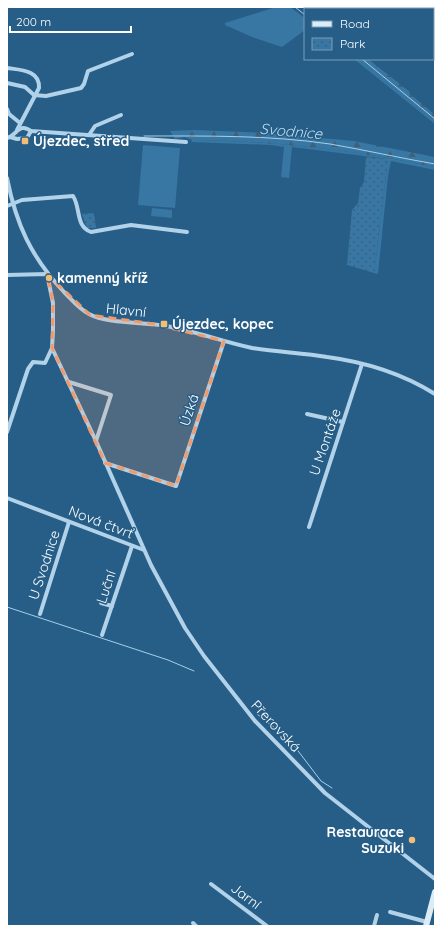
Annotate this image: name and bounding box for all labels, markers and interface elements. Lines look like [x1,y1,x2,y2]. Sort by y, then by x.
scale bar [10,8,131,34]
legend [304,8,434,60]
text: 200 m [16,14,51,29]
text: Road [340,16,370,31]
text: Park [340,36,365,51]
water label: Svodnice [259,119,324,143]
place label: Újezdec, střed [33,132,129,150]
marker: Újezdec, střed [20,136,30,146]
place label: kamenný kříž [57,269,148,287]
marker: kamenný kříž [44,273,54,283]
street label: Hlavní [105,299,147,321]
place label: Újezdec, kopec [172,315,273,333]
marker: Újezdec, kopec [159,319,169,329]
street label: Úzká [175,392,203,428]
street label: U Montáže [305,406,345,478]
street label: Nová čtvrť [66,501,136,543]
street label: U Svodnice [24,528,64,602]
street label: Luční [92,568,120,606]
street label: Přerovská [247,696,305,756]
place label: Restaurace Suzuki [327,823,404,857]
marker: Restaurace Suzuki [407,835,417,845]
street label: Jarní [227,879,265,913]

